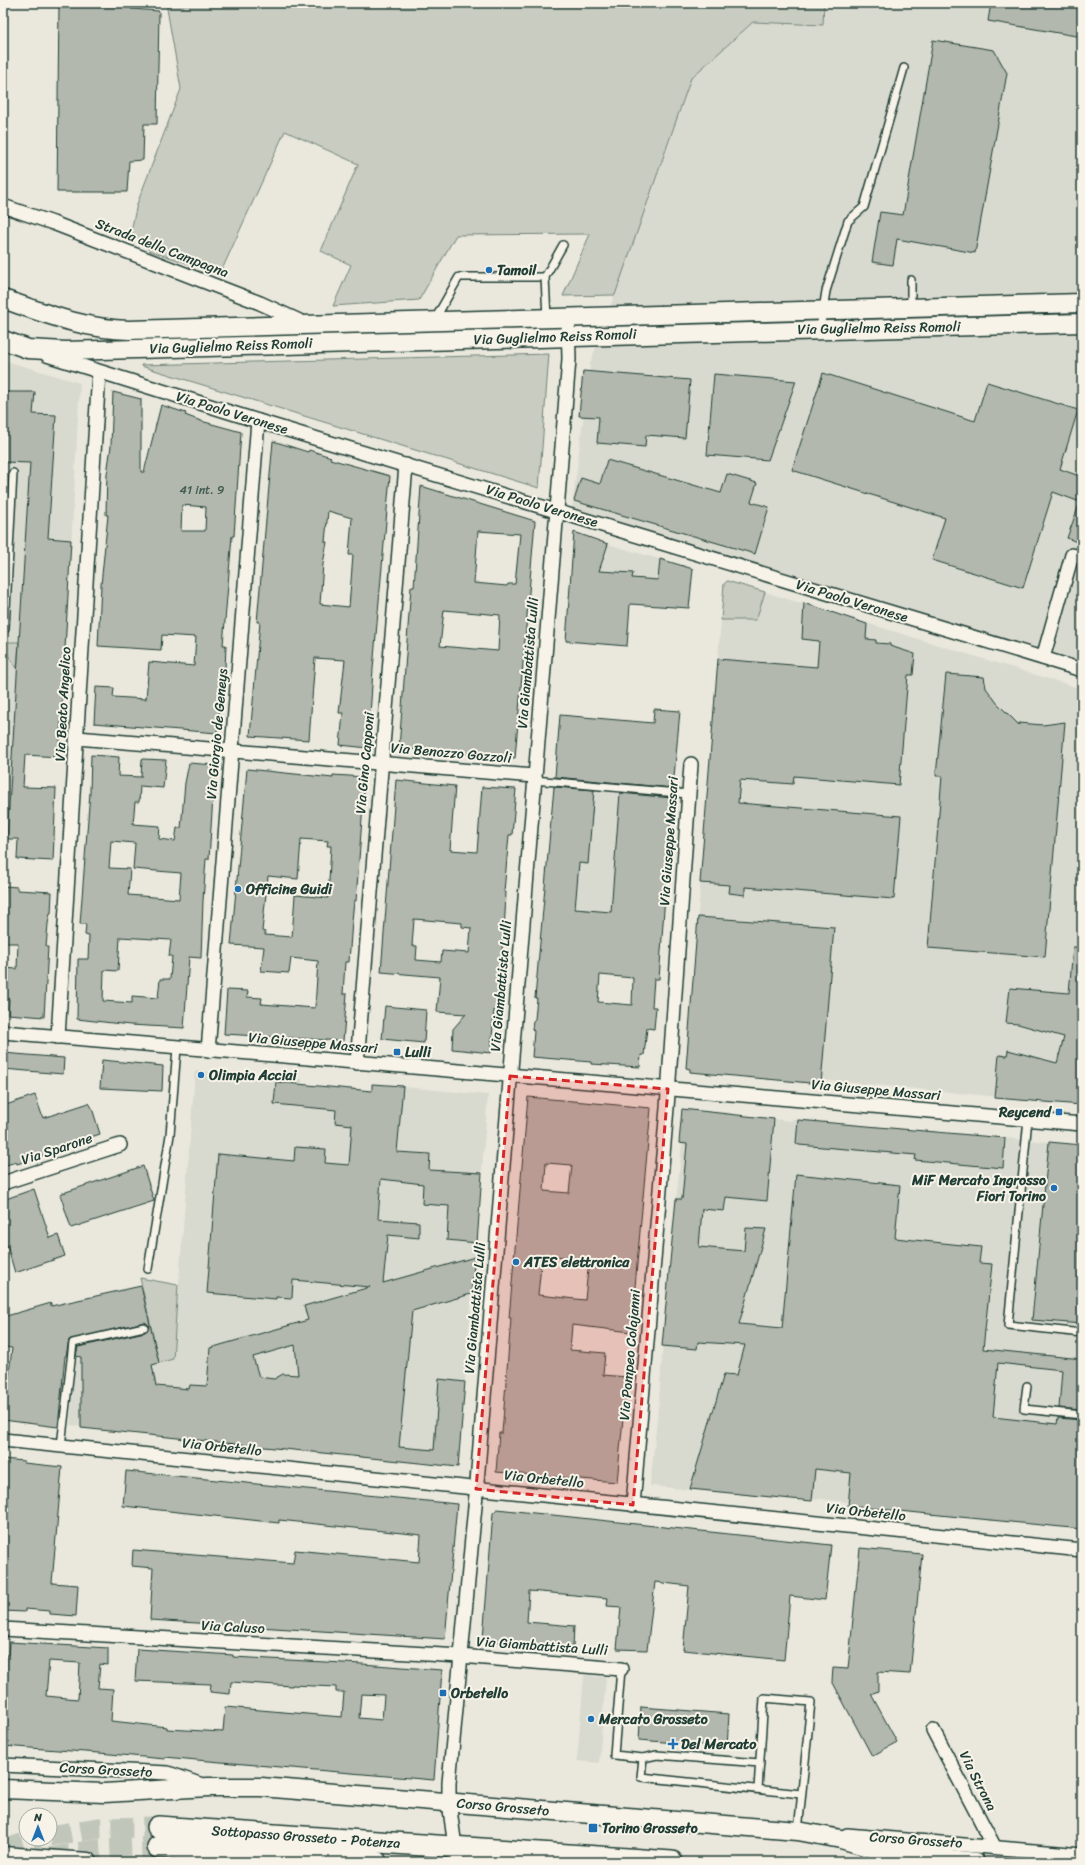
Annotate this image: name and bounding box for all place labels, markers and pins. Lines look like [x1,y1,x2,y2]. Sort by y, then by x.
place label: Tamoil [497,258,537,283]
marker: Tamoil [484,265,494,275]
place label: Officine Guidi [245,877,333,902]
marker: Officine Guidi [233,884,243,894]
place label: Lulli [405,1040,432,1065]
marker: Lulli [392,1047,402,1057]
place label: Olimpia Acciai [208,1063,298,1088]
marker: Olimpia Acciai [196,1070,206,1080]
place label: Reycend [998,1100,1053,1125]
marker: Reycend [1054,1107,1064,1117]
place label: MiF Mercato Ingrosso Fiori Torino [911,1168,1046,1209]
marker: MiF Mercato Ingrosso Fiori Torino [1049,1183,1059,1193]
place label: ATES elettronica [523,1250,630,1275]
marker: ATES elettronica [511,1257,521,1267]
place label: Orbetello [450,1681,508,1706]
marker: Orbetello [438,1688,448,1698]
place label: Mercato Grosseto [598,1707,708,1732]
marker: Mercato Grosseto [586,1714,596,1724]
place label: Del Mercato [681,1732,757,1757]
marker: Del Mercato [668,1739,678,1749]
place label: Torino Grosseto [602,1816,698,1841]
marker: Torino Grosseto [587,1822,599,1834]

